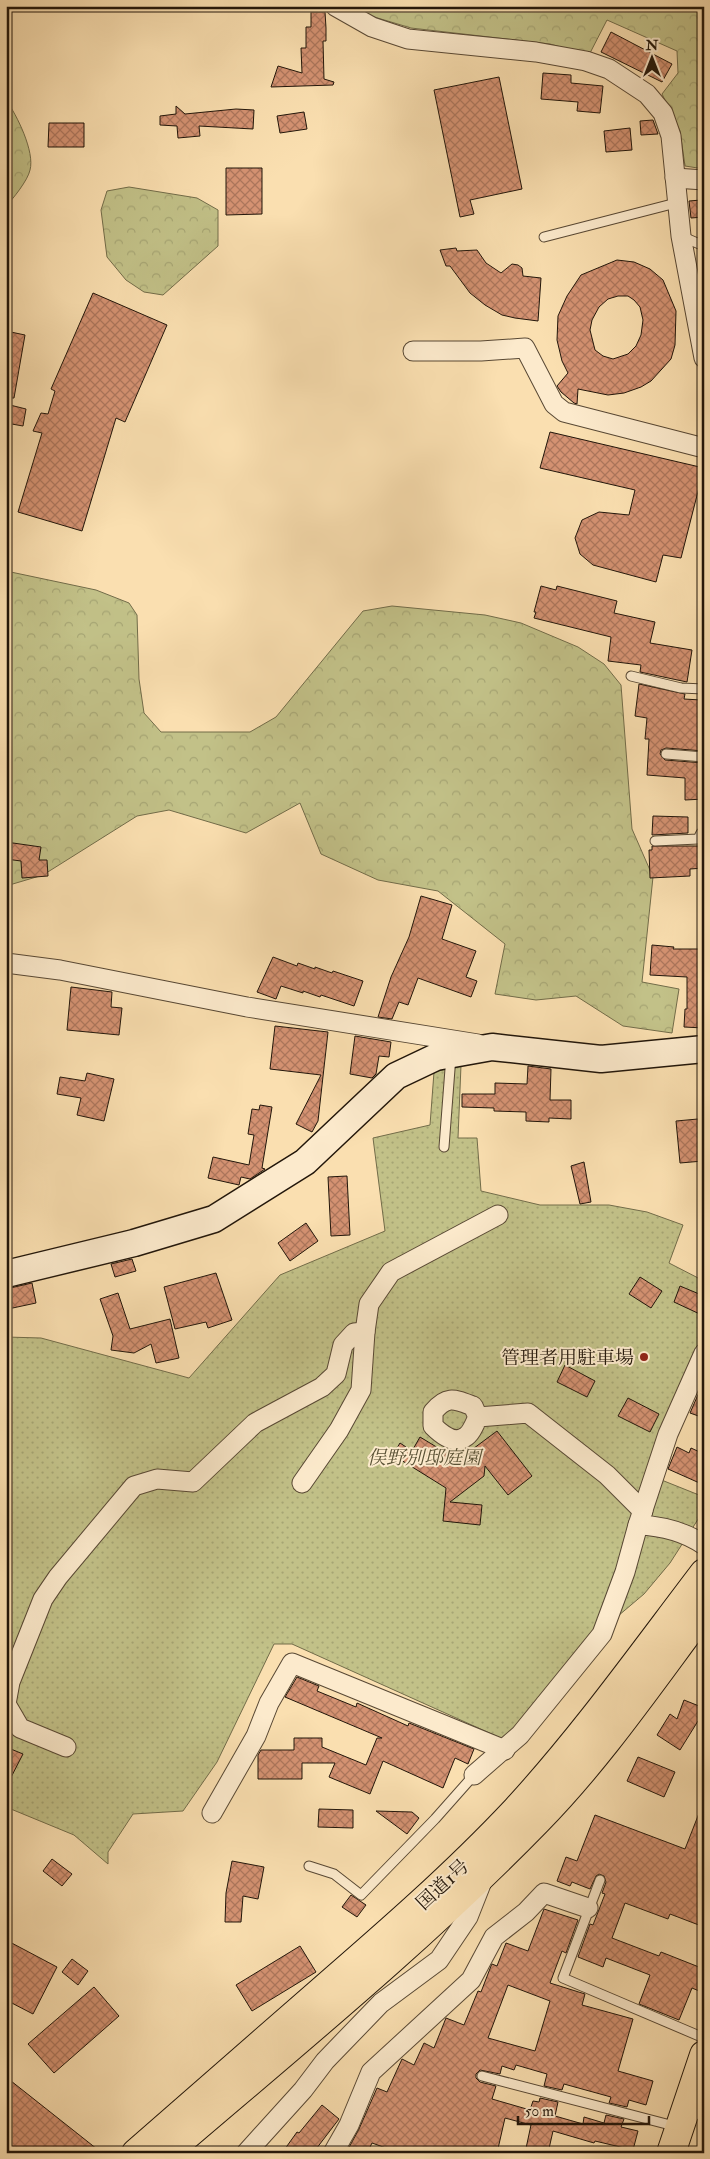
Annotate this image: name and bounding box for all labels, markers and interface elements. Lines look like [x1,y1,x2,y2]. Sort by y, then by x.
north arrow [628,32,678,82]
text: N [645,37,659,54]
place label: 管理者用駐車場 [501,1346,634,1370]
marker: 管理者用駐車場 [638,1351,650,1363]
park label: 俣野別邸庭園 [367,1446,484,1470]
street label: 国道1号 [411,1854,474,1915]
scale bar [518,2094,649,2126]
text: 50 m [525,2102,554,2121]

